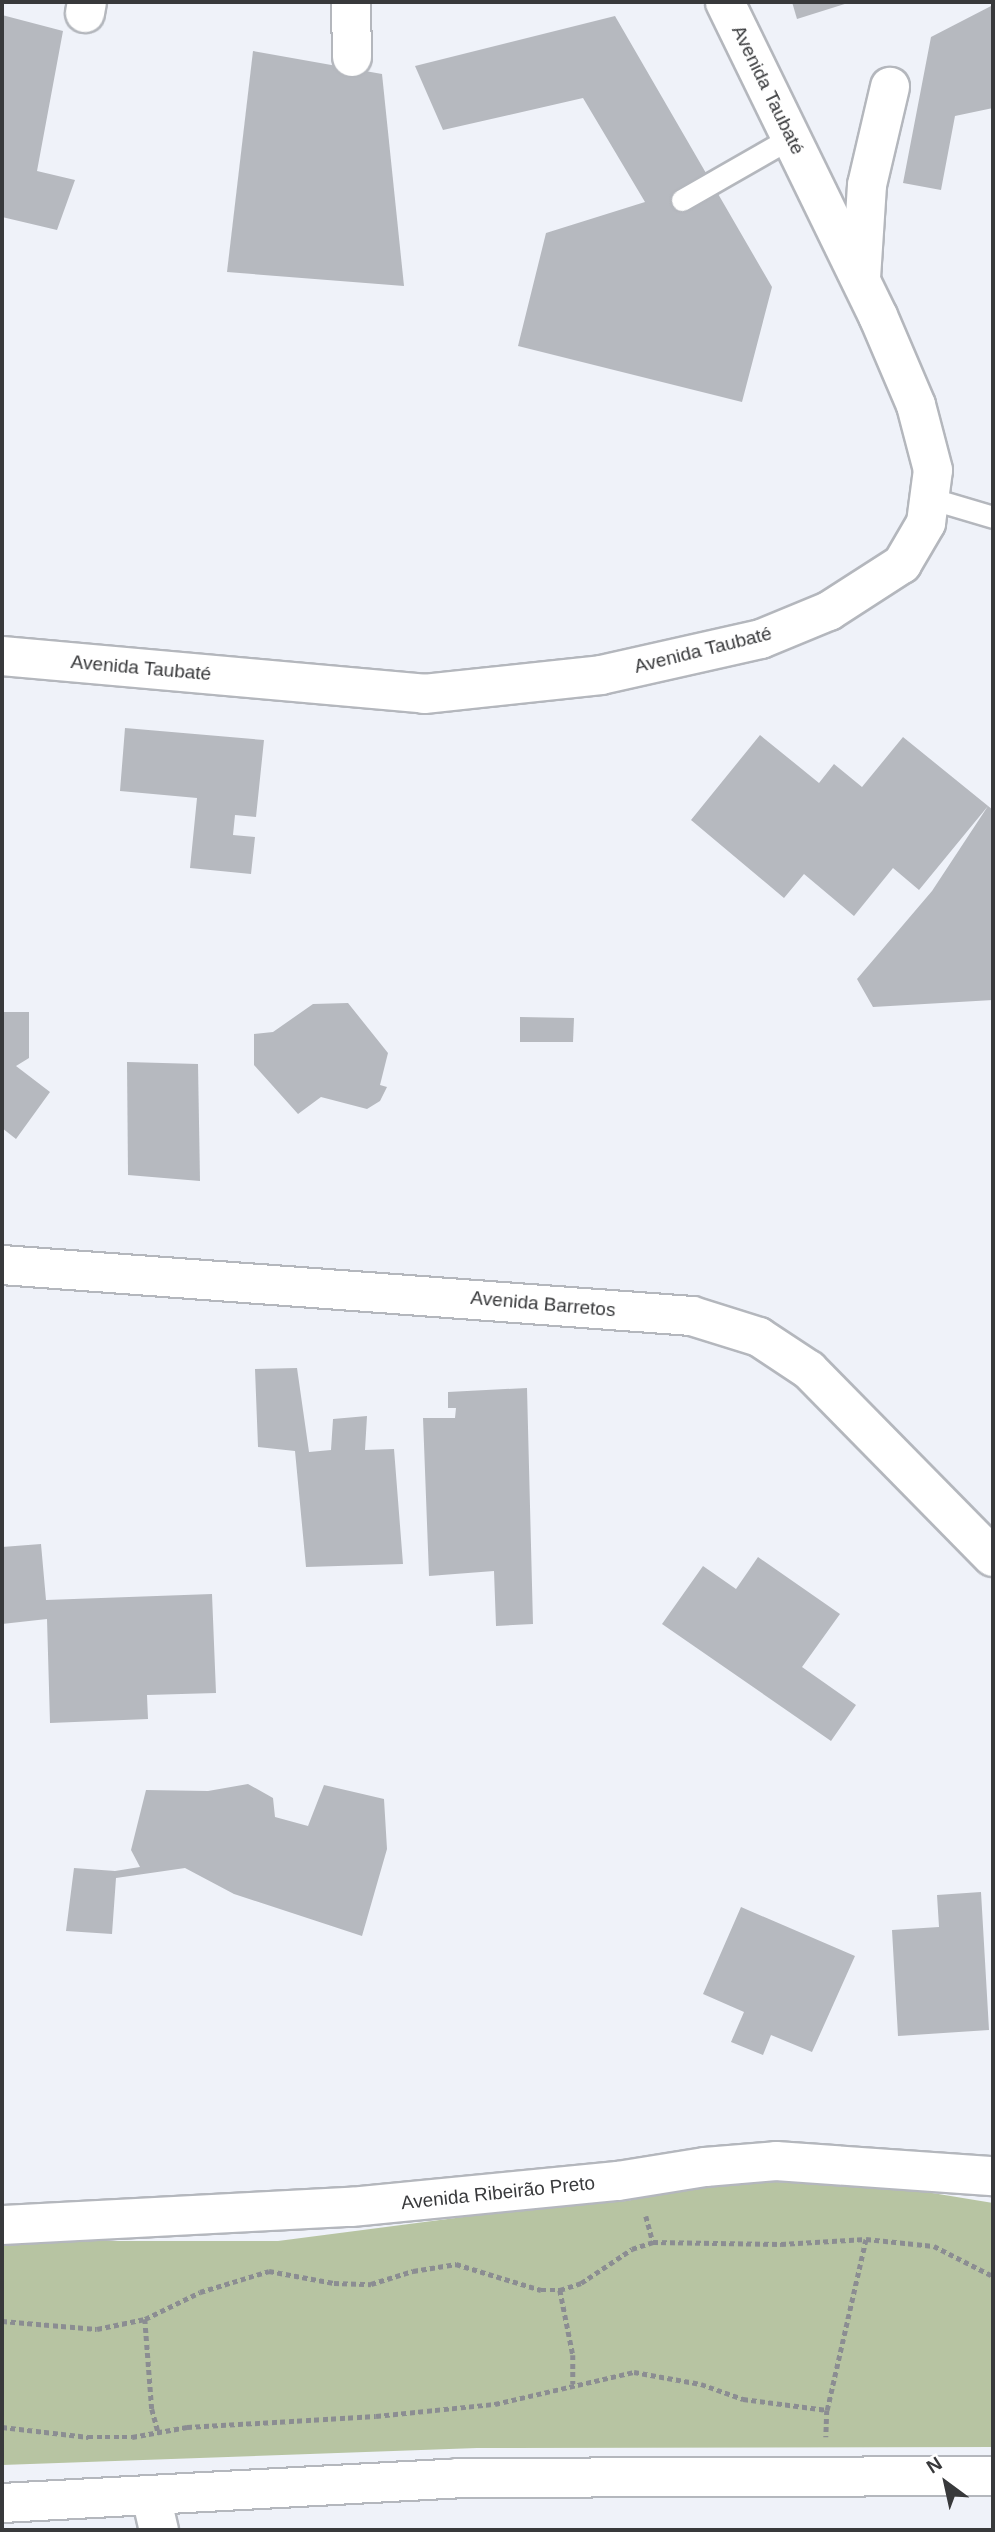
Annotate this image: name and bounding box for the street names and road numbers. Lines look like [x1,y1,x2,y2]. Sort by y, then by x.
street label: Avenida Taubaté [727,22,809,158]
street label: Avenida Taubaté [632,622,774,678]
street label: Avenida Taubaté [70,650,212,686]
street label: Avenida Barretos [470,1286,616,1322]
street label: Avenida Ribeirão Preto [400,2171,596,2215]

